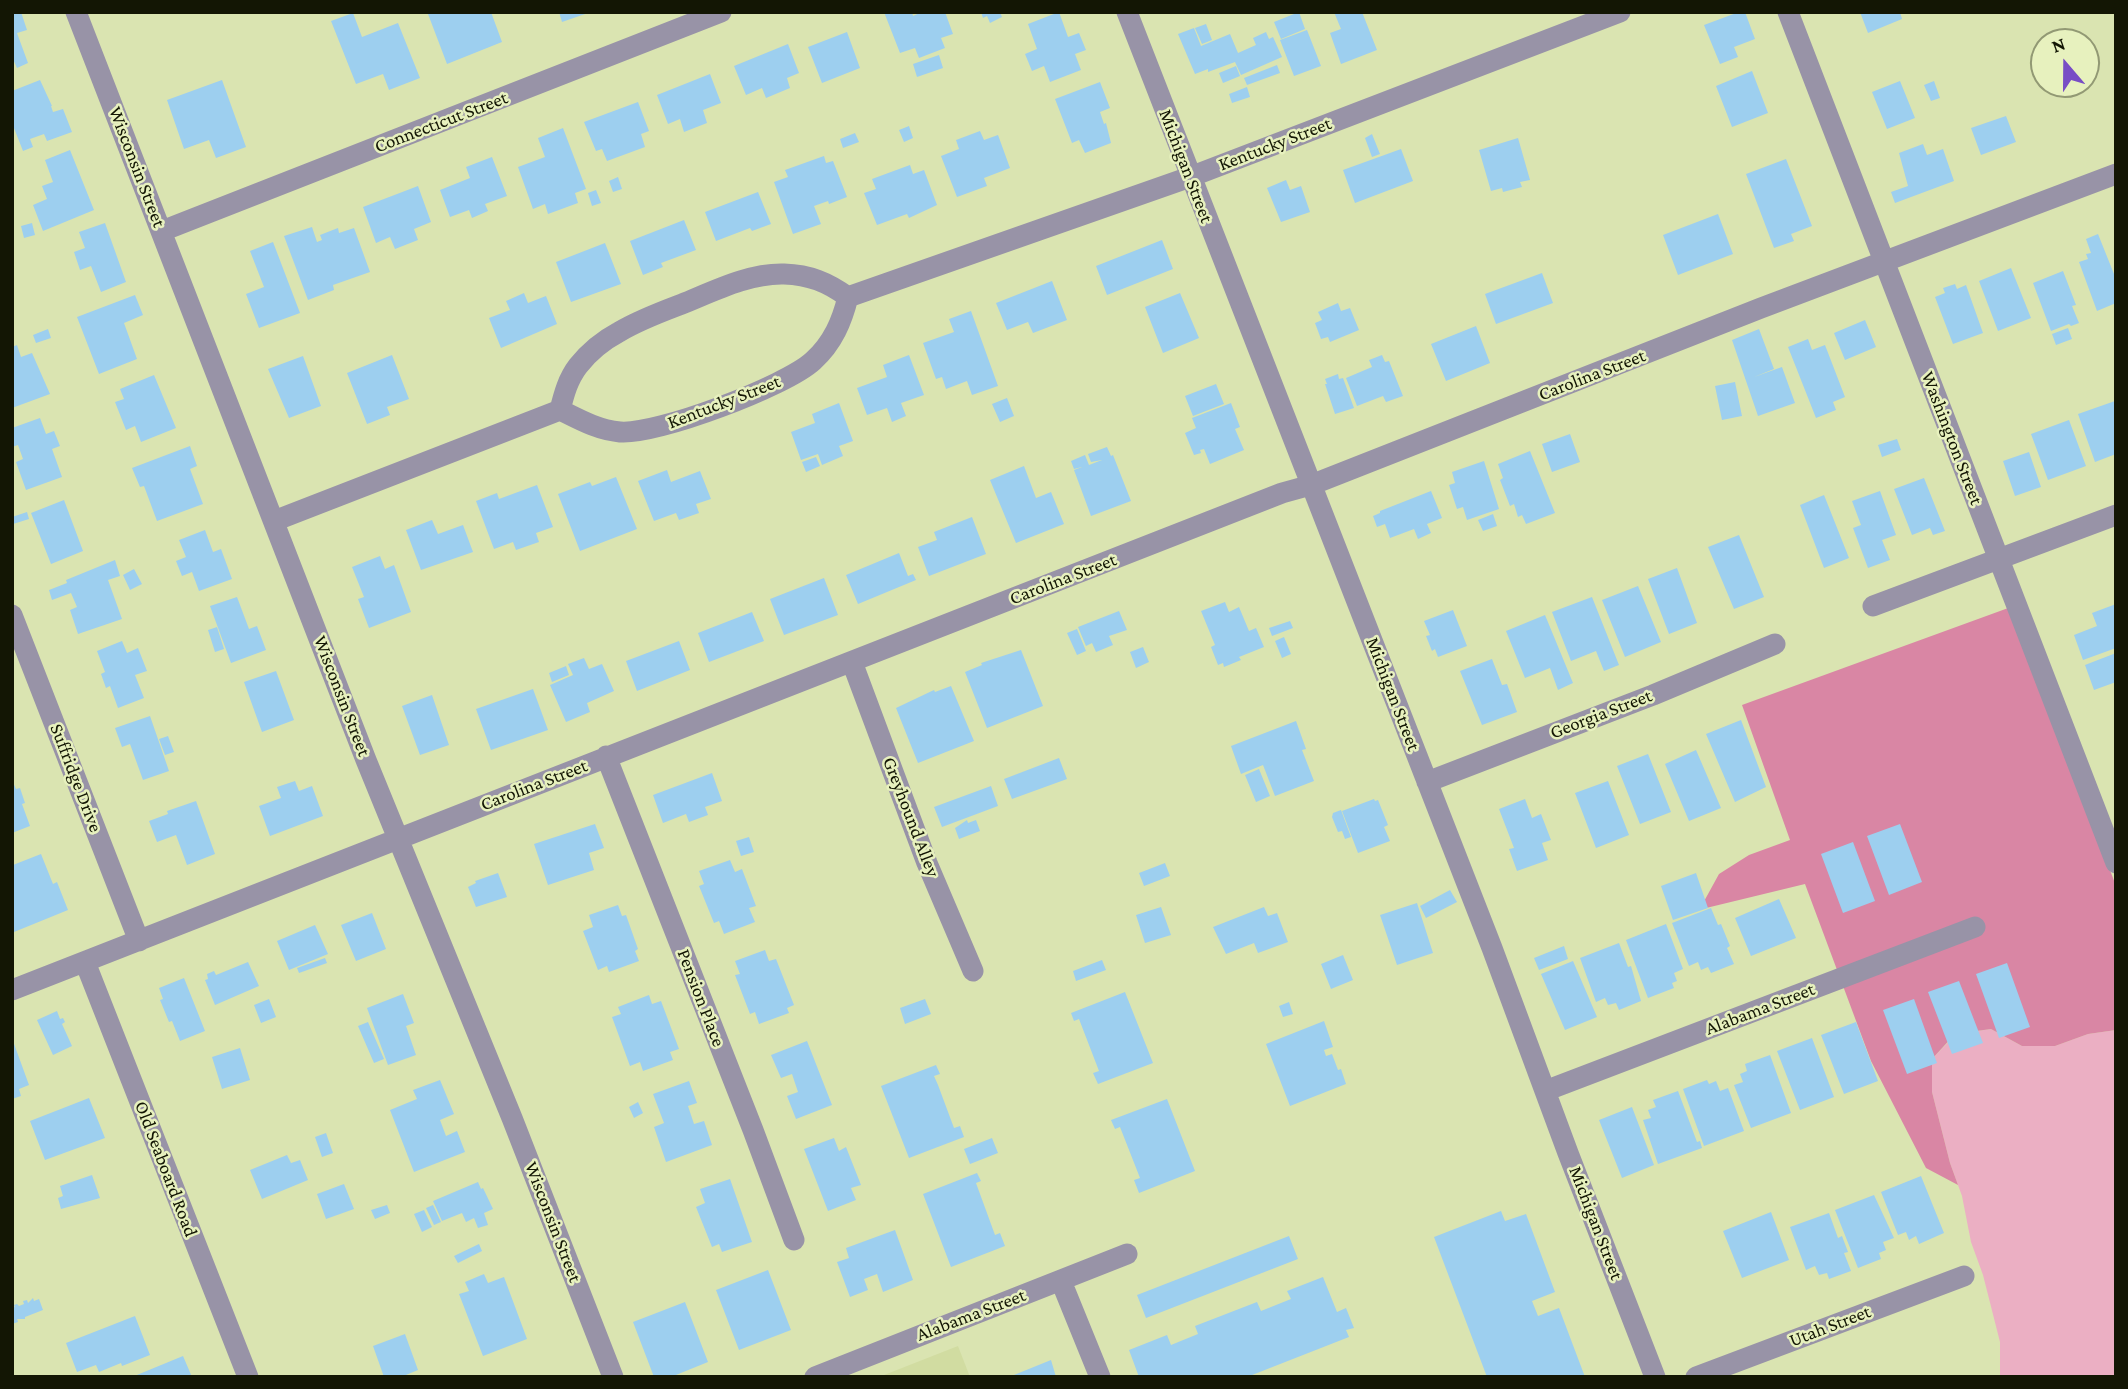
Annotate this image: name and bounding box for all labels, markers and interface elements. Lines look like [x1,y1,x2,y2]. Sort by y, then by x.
north arrow [2030,28,2100,98]
text: N [2049,33,2068,57]
street label: Connecticut Street [371,86,511,158]
street label: Wisconsin Street [103,103,171,231]
street label: Michigan Street [1154,106,1218,226]
street label: Kentucky Street [1215,112,1335,176]
street label: Carolina Street [1535,344,1649,406]
street label: Washington Street [1916,368,1988,508]
street label: Kentucky Street [664,370,784,434]
street label: Carolina Street [1006,548,1120,610]
street label: Wisconsin Street [308,632,376,760]
street label: Michigan Street [1361,634,1425,754]
street label: Georgia Street [1547,684,1655,744]
street label: Suffridge Drive [45,721,107,835]
street label: Carolina Street [477,754,591,816]
street label: Greyhound Alley [878,754,944,880]
street label: Pension Place [672,946,730,1050]
street label: Alabama Street [1702,978,1818,1040]
street label: Old Seaboard Road [130,1098,202,1240]
street label: Wisconsin Street [519,1158,587,1286]
street label: Michigan Street [1564,1163,1628,1283]
street label: Alabama Street [913,1284,1029,1346]
street label: Utah Street [1786,1300,1874,1352]

